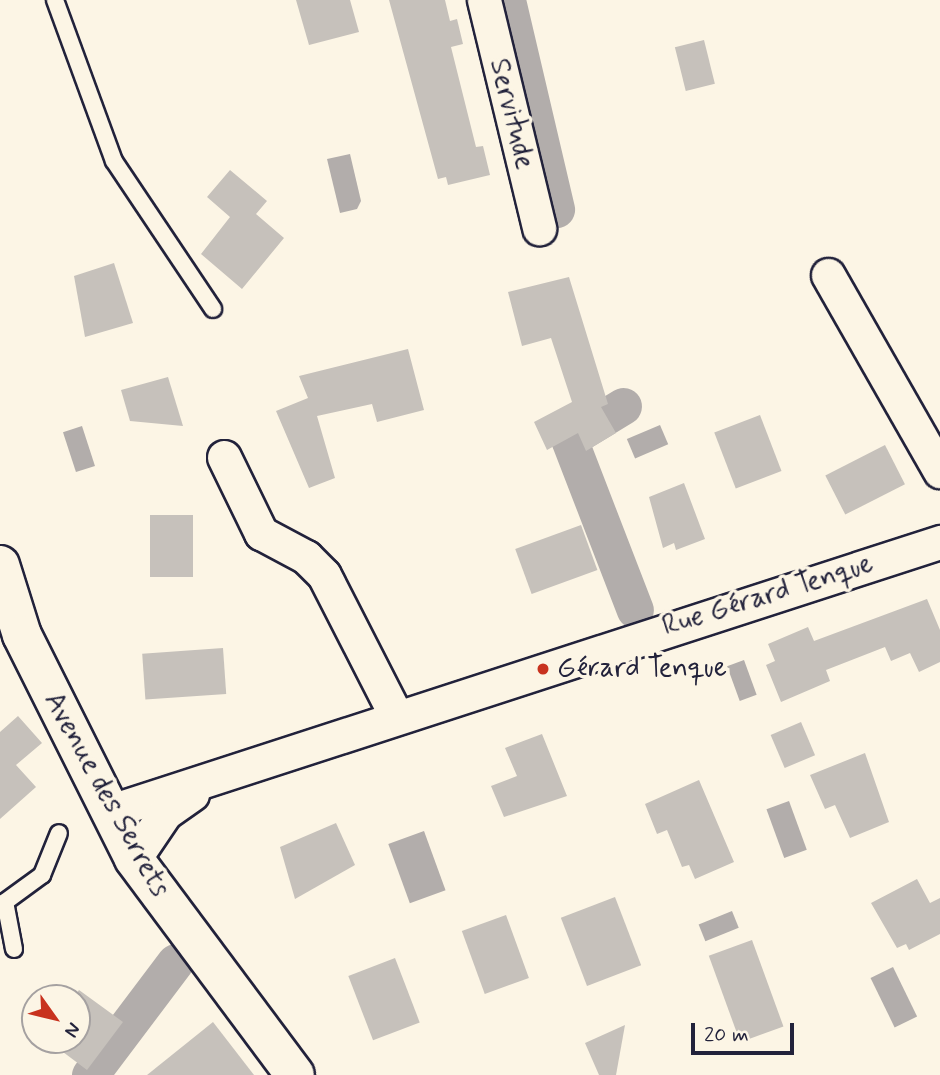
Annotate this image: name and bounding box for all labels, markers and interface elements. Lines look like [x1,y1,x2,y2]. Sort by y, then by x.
street label: Servitude [481,55,541,173]
street label: Rue Gérard Tenque [658,548,878,644]
place label: Gérard Tenque [557,652,727,686]
marker: Gérard Tenque [535,661,551,677]
street label: Avenue des Serrets [34,683,178,907]
north arrow [21,984,91,1054]
scale bar [695,1009,798,1052]
text: N [58,1018,86,1042]
text: 20 m [704,1021,749,1049]

